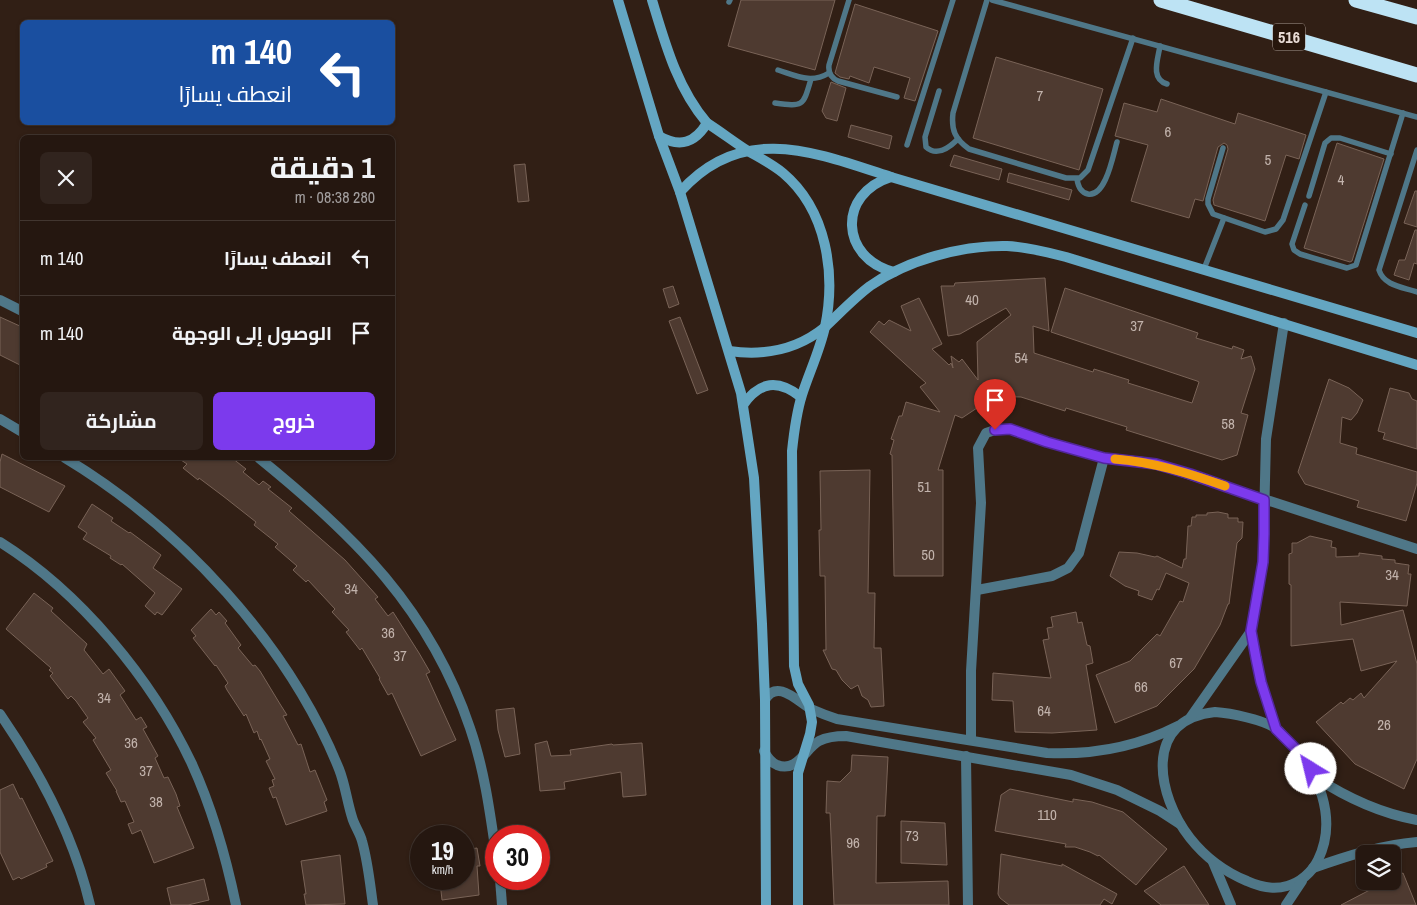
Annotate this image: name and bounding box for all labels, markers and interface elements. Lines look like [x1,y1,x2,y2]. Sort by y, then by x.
road number: 516 [1273,24,1305,51]
text: 140 m [211,28,292,75]
icon: left [310,40,375,105]
text: انعطف يسارًا [179,79,292,109]
house number: 7 [1037,85,1044,106]
house number: 6 [1165,121,1172,142]
text: 1 دقيقة [270,147,375,187]
house number: 5 [1265,149,1272,170]
button: close [40,152,92,204]
house number: 4 [1338,169,1345,190]
text: 280 m · 08:38 [295,186,375,208]
icon: left [347,244,375,272]
text: 140 m [40,245,83,271]
text: انعطف يسارًا [224,245,332,271]
house number: 40 [965,289,979,310]
house number: 37 [1130,315,1144,336]
icon: arrive [347,319,375,347]
text: 140 m [40,320,83,346]
text: الوصول إلى الوجهة [172,320,332,346]
house number: 54 [1014,347,1028,368]
pin [974,379,1016,430]
icon: arrive [981,386,1009,414]
button: مشاركة [40,392,203,450]
button: خروج [213,392,375,450]
house number: 58 [1221,413,1235,434]
house number: 51 [917,476,931,497]
house number: 50 [921,544,935,565]
house number: 34 [1385,564,1399,585]
house number: 34 [344,578,358,599]
house number: 36 [381,622,395,643]
house number: 37 [393,645,407,666]
house number: 67 [1169,652,1183,673]
house number: 66 [1134,676,1148,697]
house number: 34 [97,687,111,708]
house number: 64 [1037,700,1051,721]
house number: 26 [1377,714,1391,735]
house number: 36 [124,732,138,753]
position arrow [1284,742,1336,794]
house number: 37 [139,760,153,781]
house number: 38 [149,791,163,812]
house number: 110 [1037,804,1057,825]
speed limit sign: 30 [485,825,550,890]
house number: 73 [905,825,919,846]
house number: 96 [846,832,860,853]
text: 19 [431,834,454,868]
map controls [1356,845,1401,890]
button: layers [1356,845,1401,890]
text: km/h [432,862,453,878]

